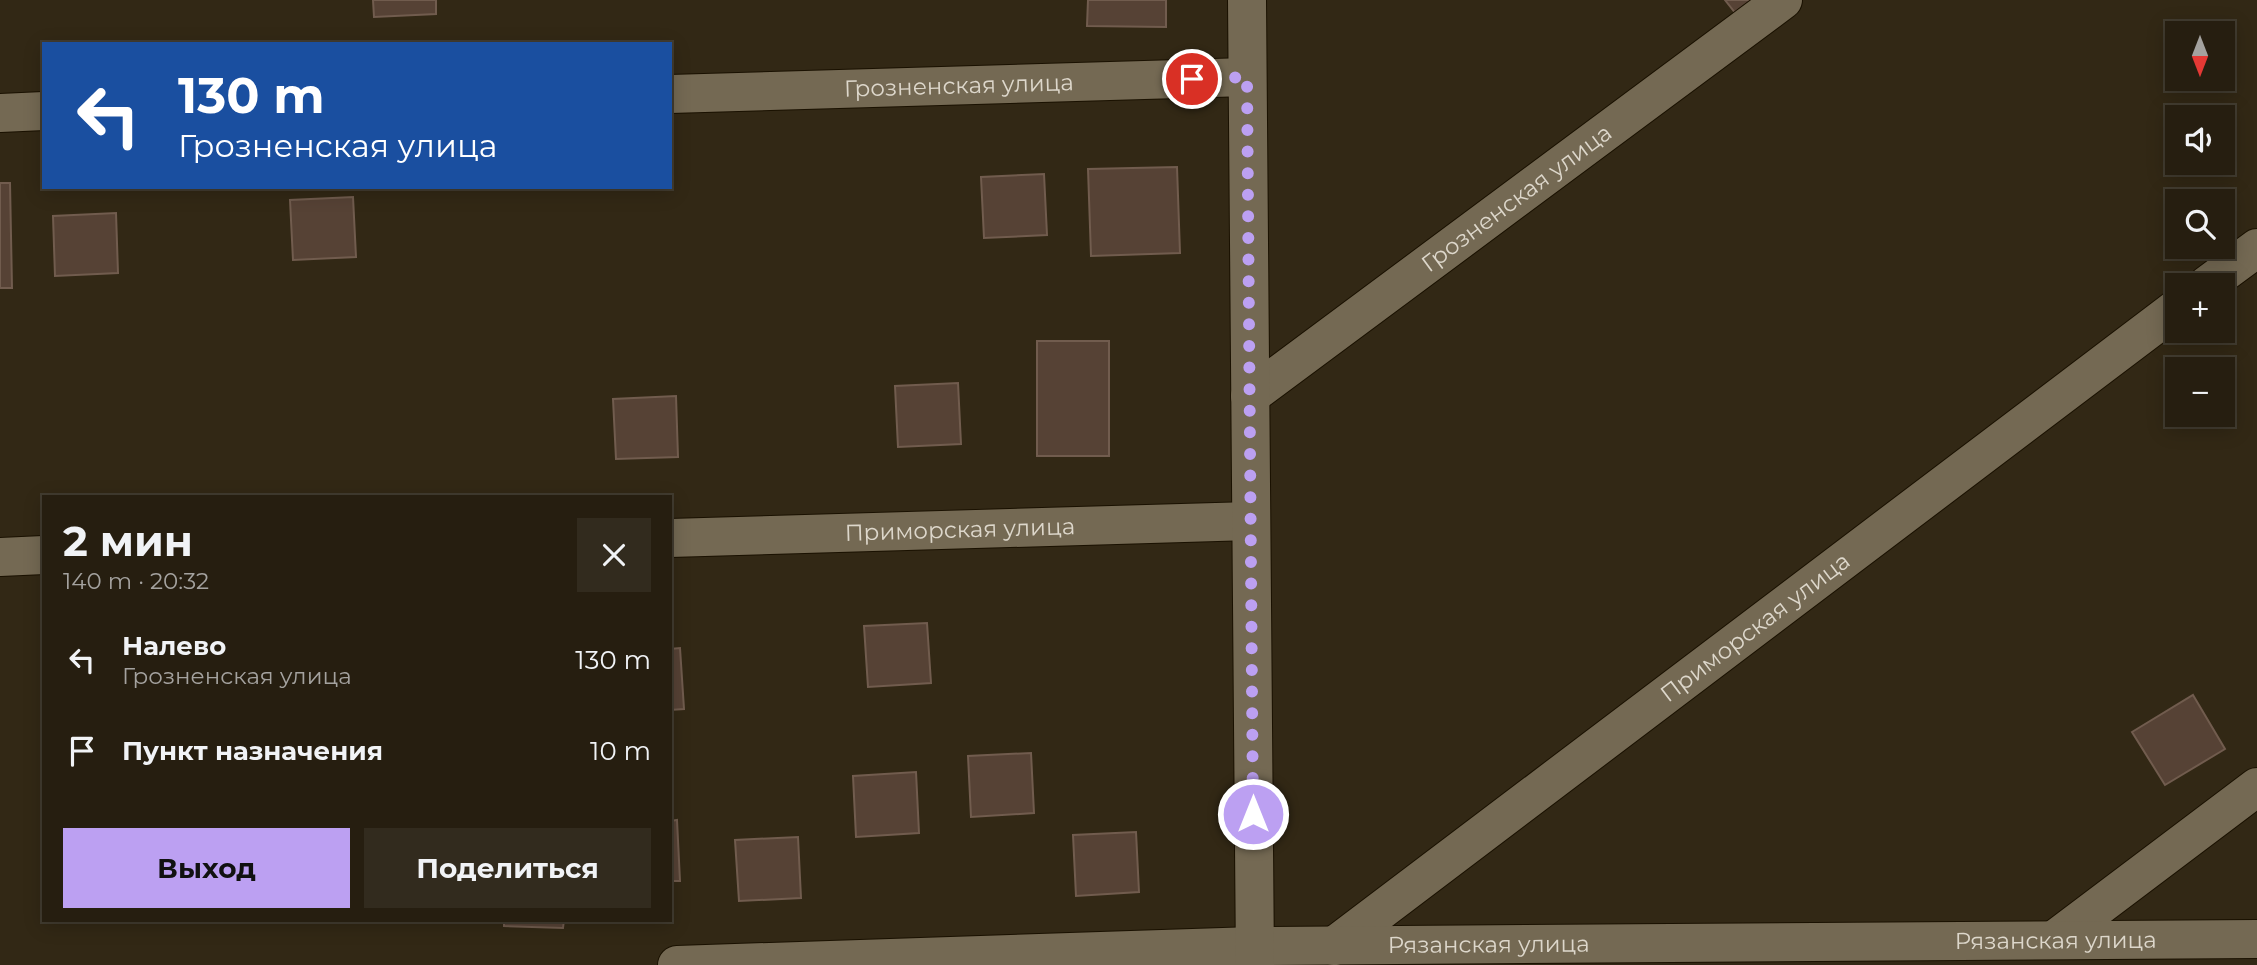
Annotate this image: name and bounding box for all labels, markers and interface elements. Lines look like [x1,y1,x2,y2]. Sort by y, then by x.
north arrow [2165,21,2235,91]
map controls [2165,21,2235,427]
pin [1162,49,1222,109]
icon: arrive [1173,60,1211,98]
text: 130 m [178,66,325,125]
street label: Грозненская улица [844,68,1074,103]
icon: left [63,70,154,161]
button: sound [2165,105,2235,175]
street label: Грозненская улица [1416,118,1617,278]
text: Грозненская улица [178,126,497,165]
button: search [2165,189,2235,259]
button: + [2165,273,2235,343]
button: − [2165,357,2235,427]
street label: Приморская улица [844,512,1076,547]
text: 2 мин [63,515,193,567]
button: close [577,518,651,592]
street label: Приморская улица [1655,547,1855,708]
text: 140 m · 20:32 [63,567,209,595]
text: Налево [122,630,226,662]
icon: left [63,641,101,679]
text: 130 m [575,644,651,676]
text: Грозненская улица [122,662,352,690]
icon: arrive [63,732,101,770]
text: Пункт назначения [122,735,383,767]
text: 10 m [590,735,651,767]
position arrow [1216,777,1290,851]
button: Выход [63,828,350,908]
button: Поделиться [364,828,651,908]
street label: Рязанская улица [1955,926,2157,955]
street label: Рязанская улица [1388,930,1590,959]

